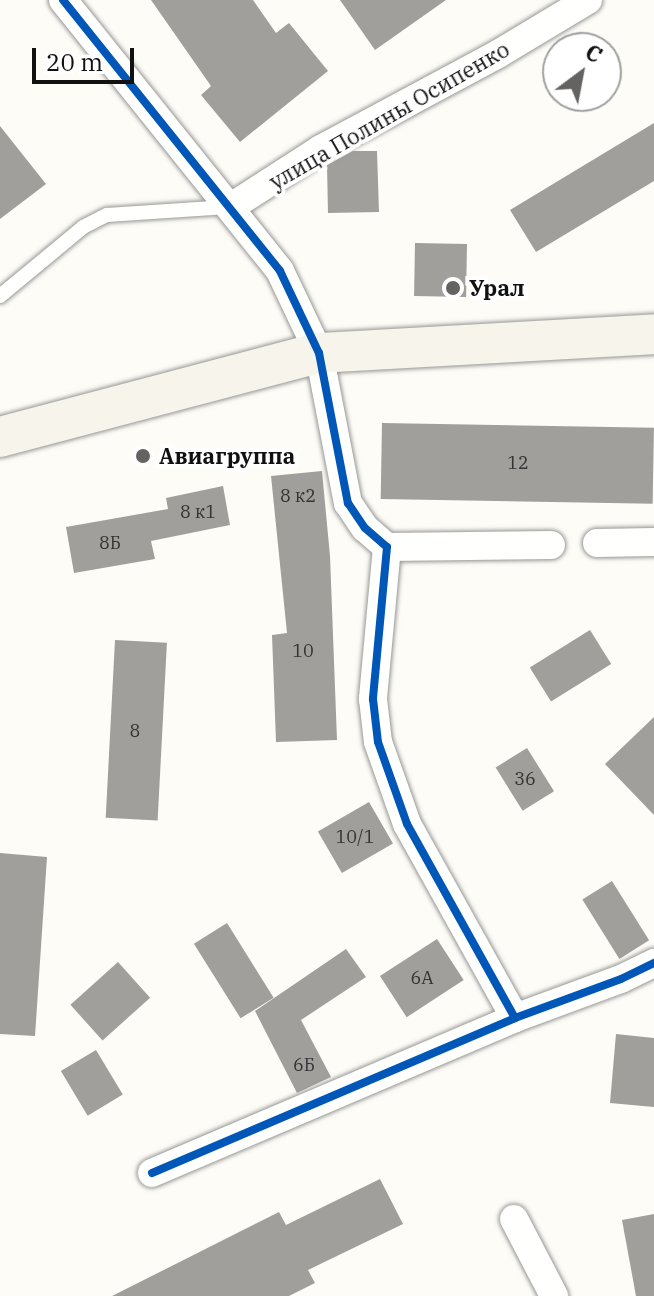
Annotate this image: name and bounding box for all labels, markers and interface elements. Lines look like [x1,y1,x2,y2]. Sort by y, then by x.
scale bar [36,32,138,82]
north arrow [542,32,622,112]
street label: улица Полины Осипенко [264,35,514,195]
text: С [580,37,608,69]
text: 20 m [46,46,103,78]
place label: Урал [469,275,525,301]
marker: Урал [444,279,462,297]
place label: Авиагруппа [159,443,295,469]
marker: Авиагруппа [134,447,152,465]
house number: 12 [507,452,529,474]
house number: 8 к2 [280,485,316,507]
house number: 8 к1 [180,501,216,523]
house number: 8Б [99,532,121,554]
house number: 10 [292,640,314,662]
house number: 8 [130,720,140,742]
house number: 36 [514,768,536,790]
house number: 10/1 [336,826,374,848]
house number: 6А [410,967,434,989]
house number: 6Б [293,1054,315,1076]

